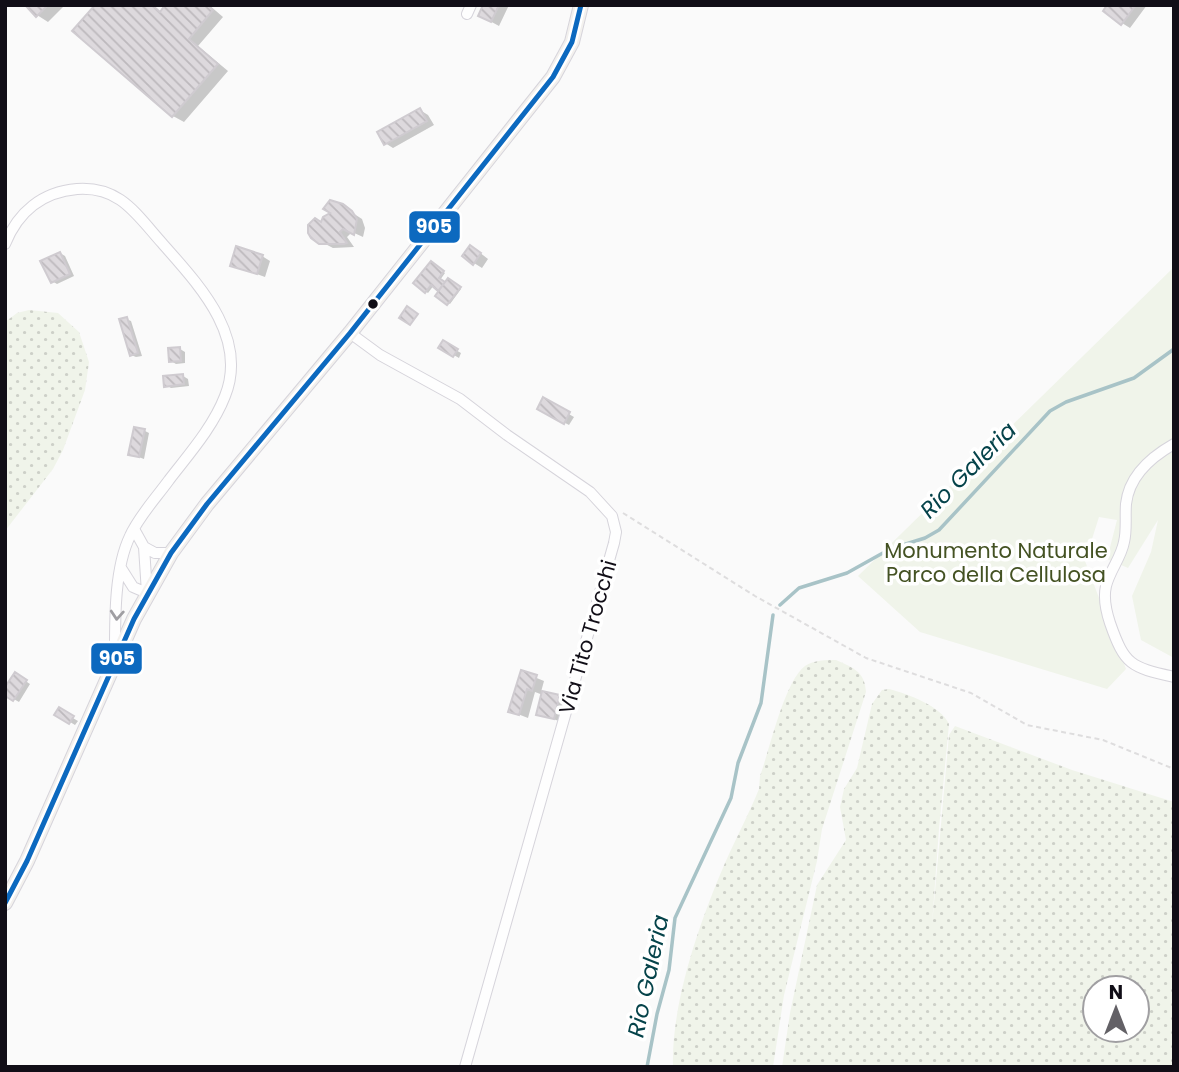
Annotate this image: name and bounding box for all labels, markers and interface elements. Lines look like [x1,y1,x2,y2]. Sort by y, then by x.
line badge: 905 [408,210,461,244]
text: 905 [416,213,452,240]
unlabelled marker [366,297,380,311]
water label: Rio Galeria [913,415,1023,525]
park label: Monumento Naturale Parco della Cellulosa [884,536,1108,589]
street label: Via Tito Trocchi [552,556,623,717]
one-way arrow [109,609,124,620]
line badge: 905 [90,642,143,675]
text: 905 [99,645,135,672]
water label: Rio Galeria [619,912,677,1040]
north arrow [1081,974,1151,1044]
text: N [1109,979,1123,1006]

